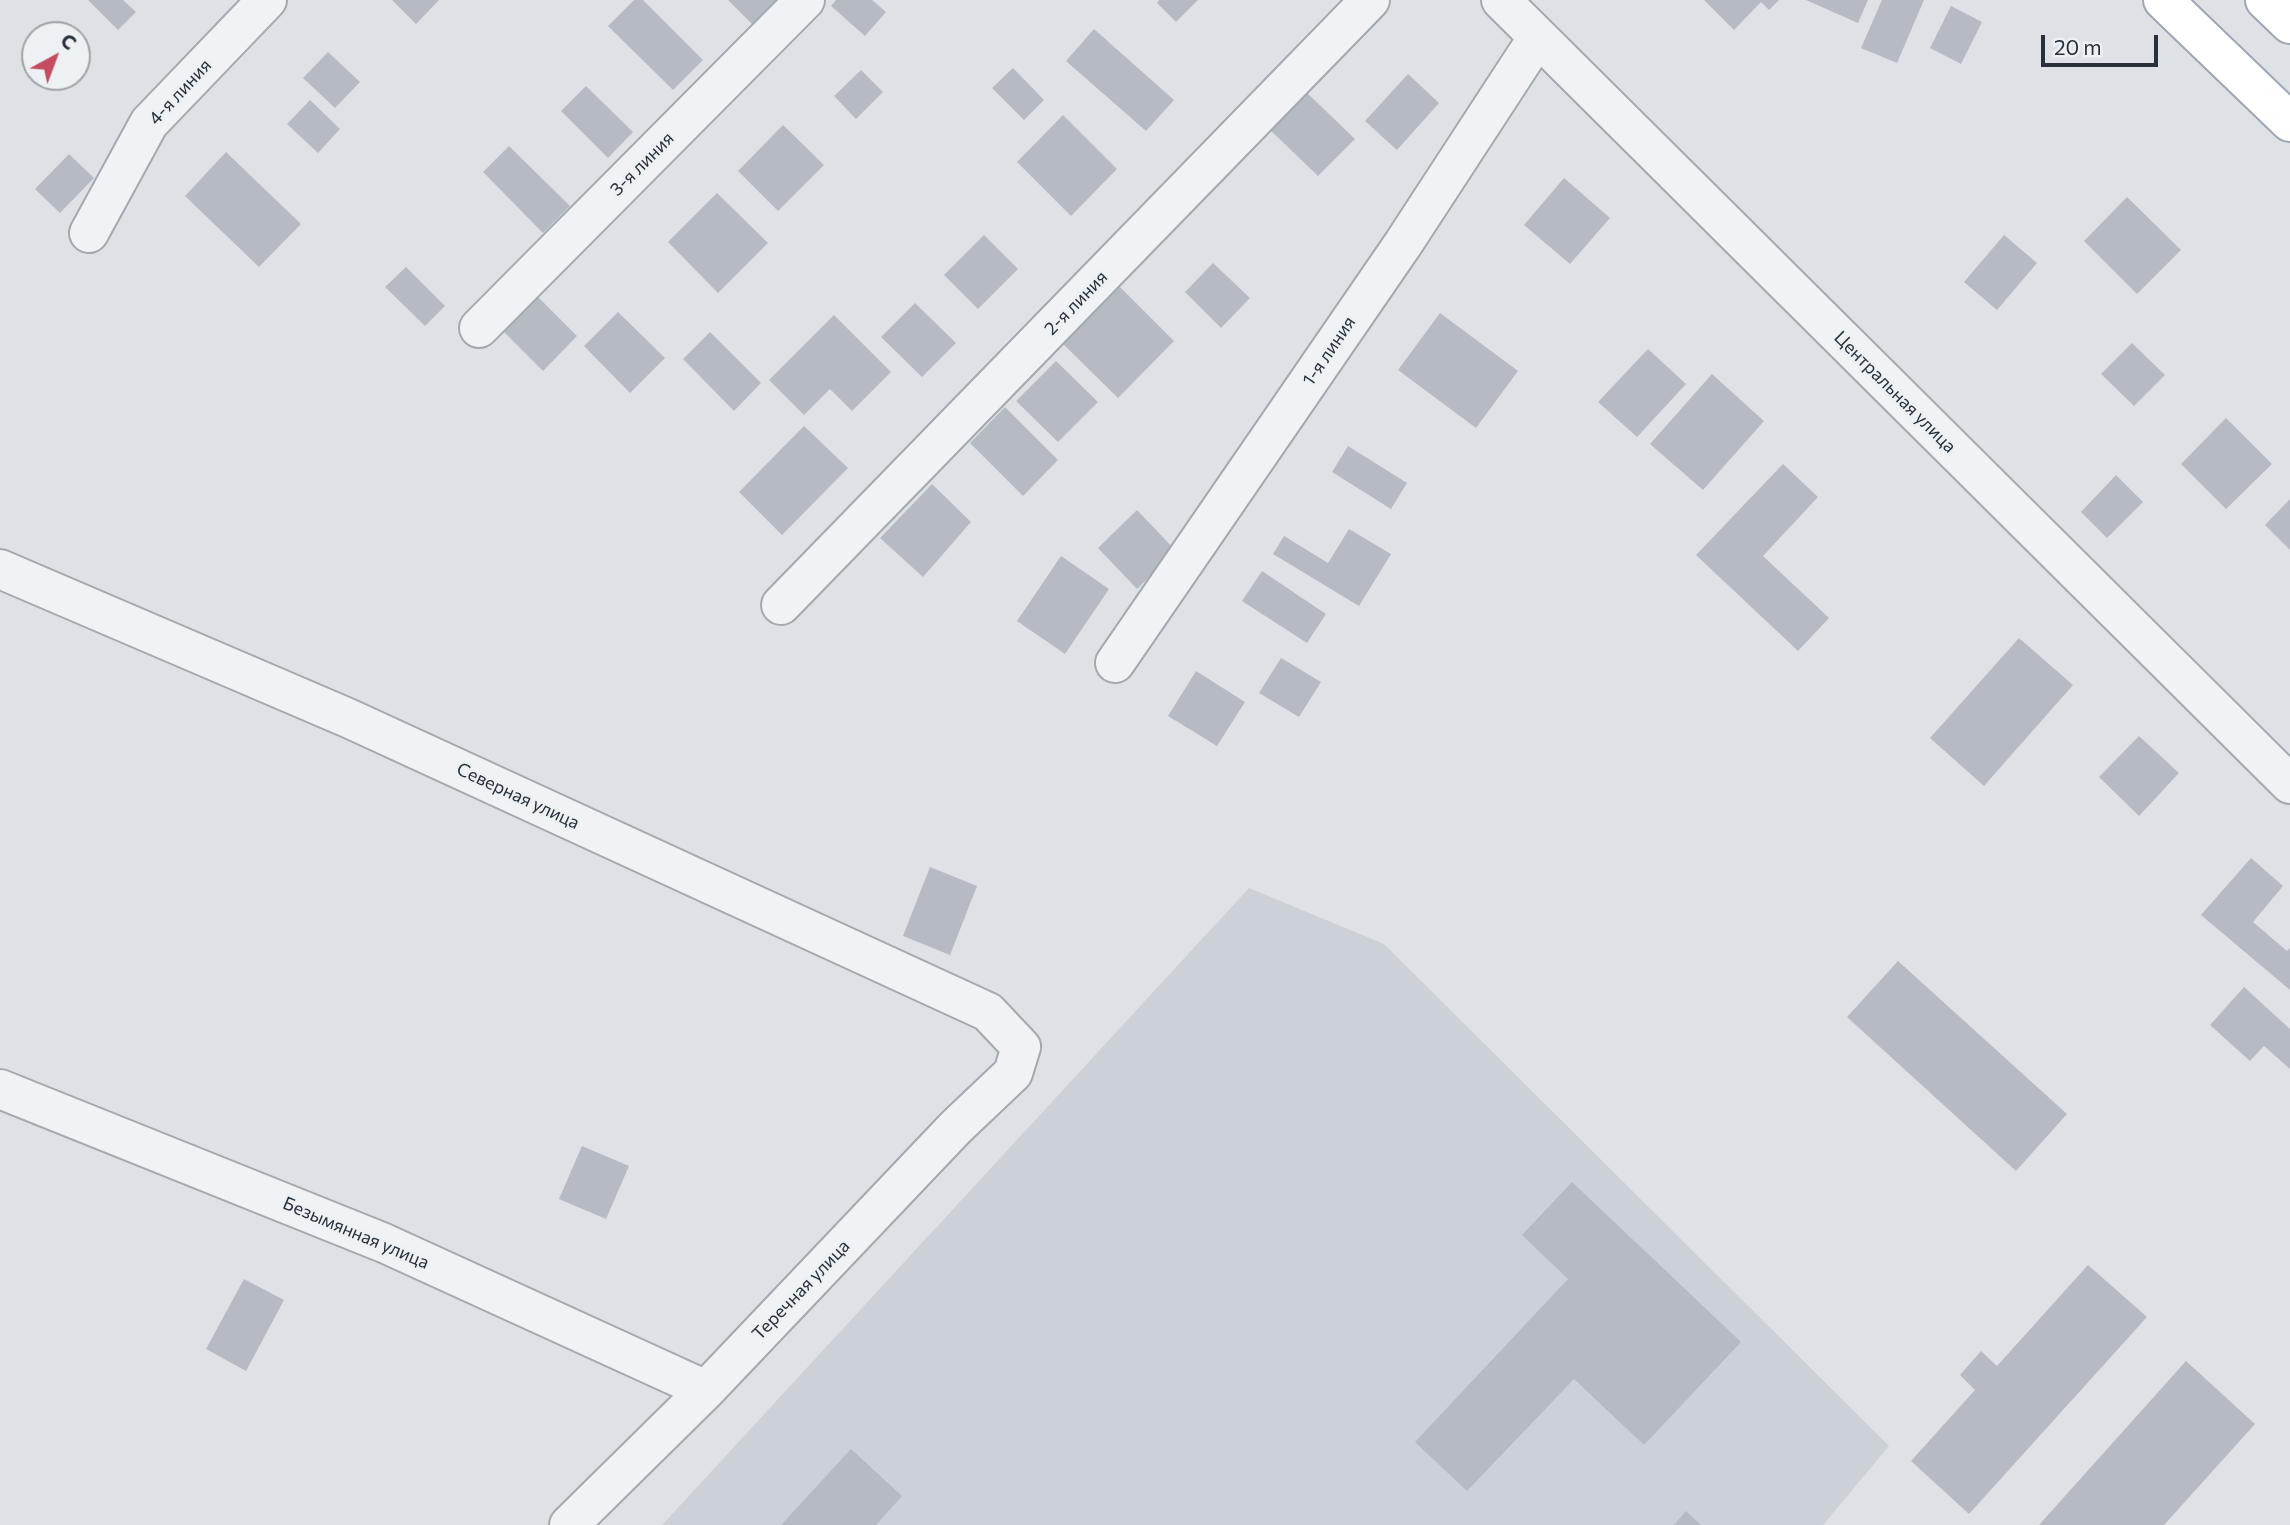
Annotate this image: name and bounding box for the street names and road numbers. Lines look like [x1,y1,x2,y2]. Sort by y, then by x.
street label: 4-я линия [144,55,216,129]
street label: 3-я линия [606,128,678,200]
street label: 2-я линия [1040,266,1112,340]
street label: 1-я линия [1298,312,1360,390]
street label: Центральная улица [1830,327,1960,457]
street label: Северная улица [453,758,583,834]
street label: Безымянная улица [280,1192,432,1274]
street label: Теречная улица [748,1235,854,1345]

